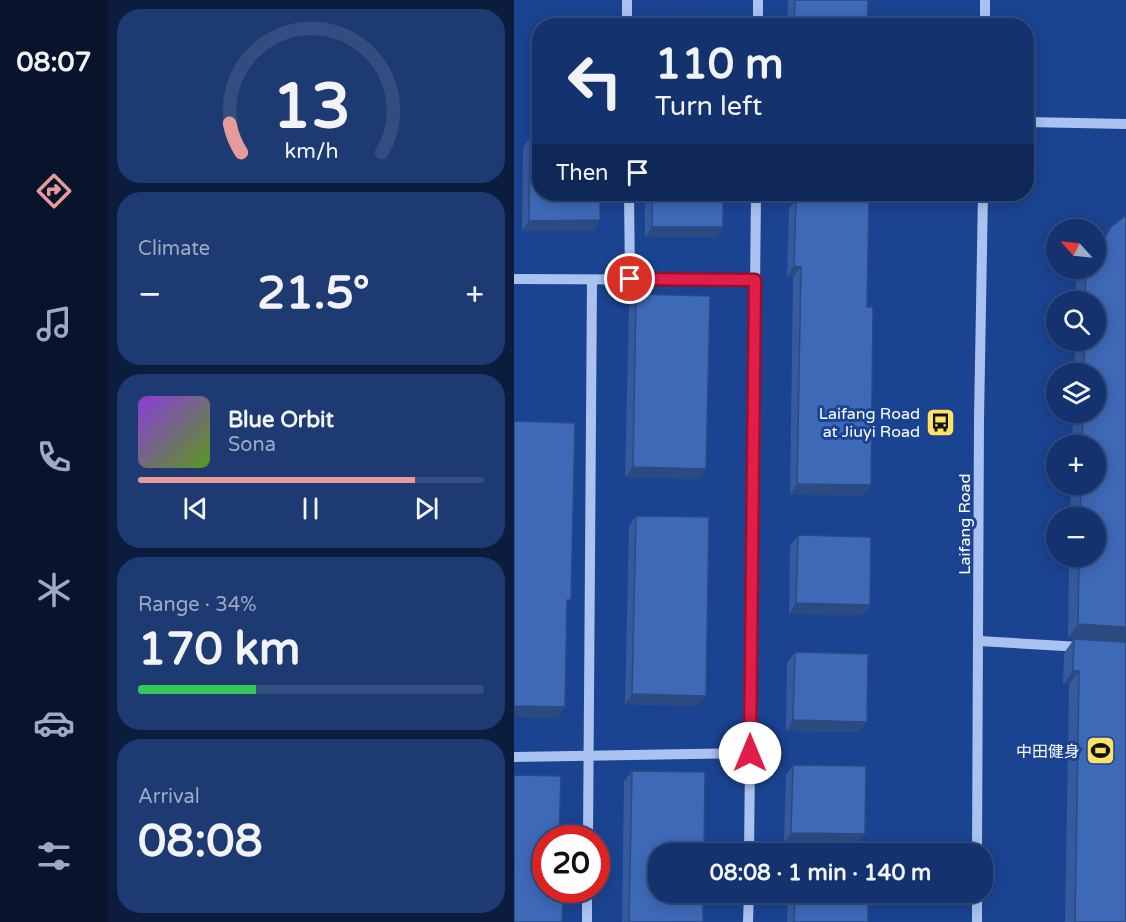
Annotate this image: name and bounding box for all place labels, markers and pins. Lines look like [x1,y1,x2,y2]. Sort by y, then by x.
pin [604,253,655,304]
place label: Laifang Road at Jiuyi Road [819,404,920,442]
bus stop icon: Laifang Road at Jiuyi Road [925,406,957,438]
sports icon: 中田健身 [1085,735,1117,767]
place label: 中田健身 [1016,742,1080,762]

